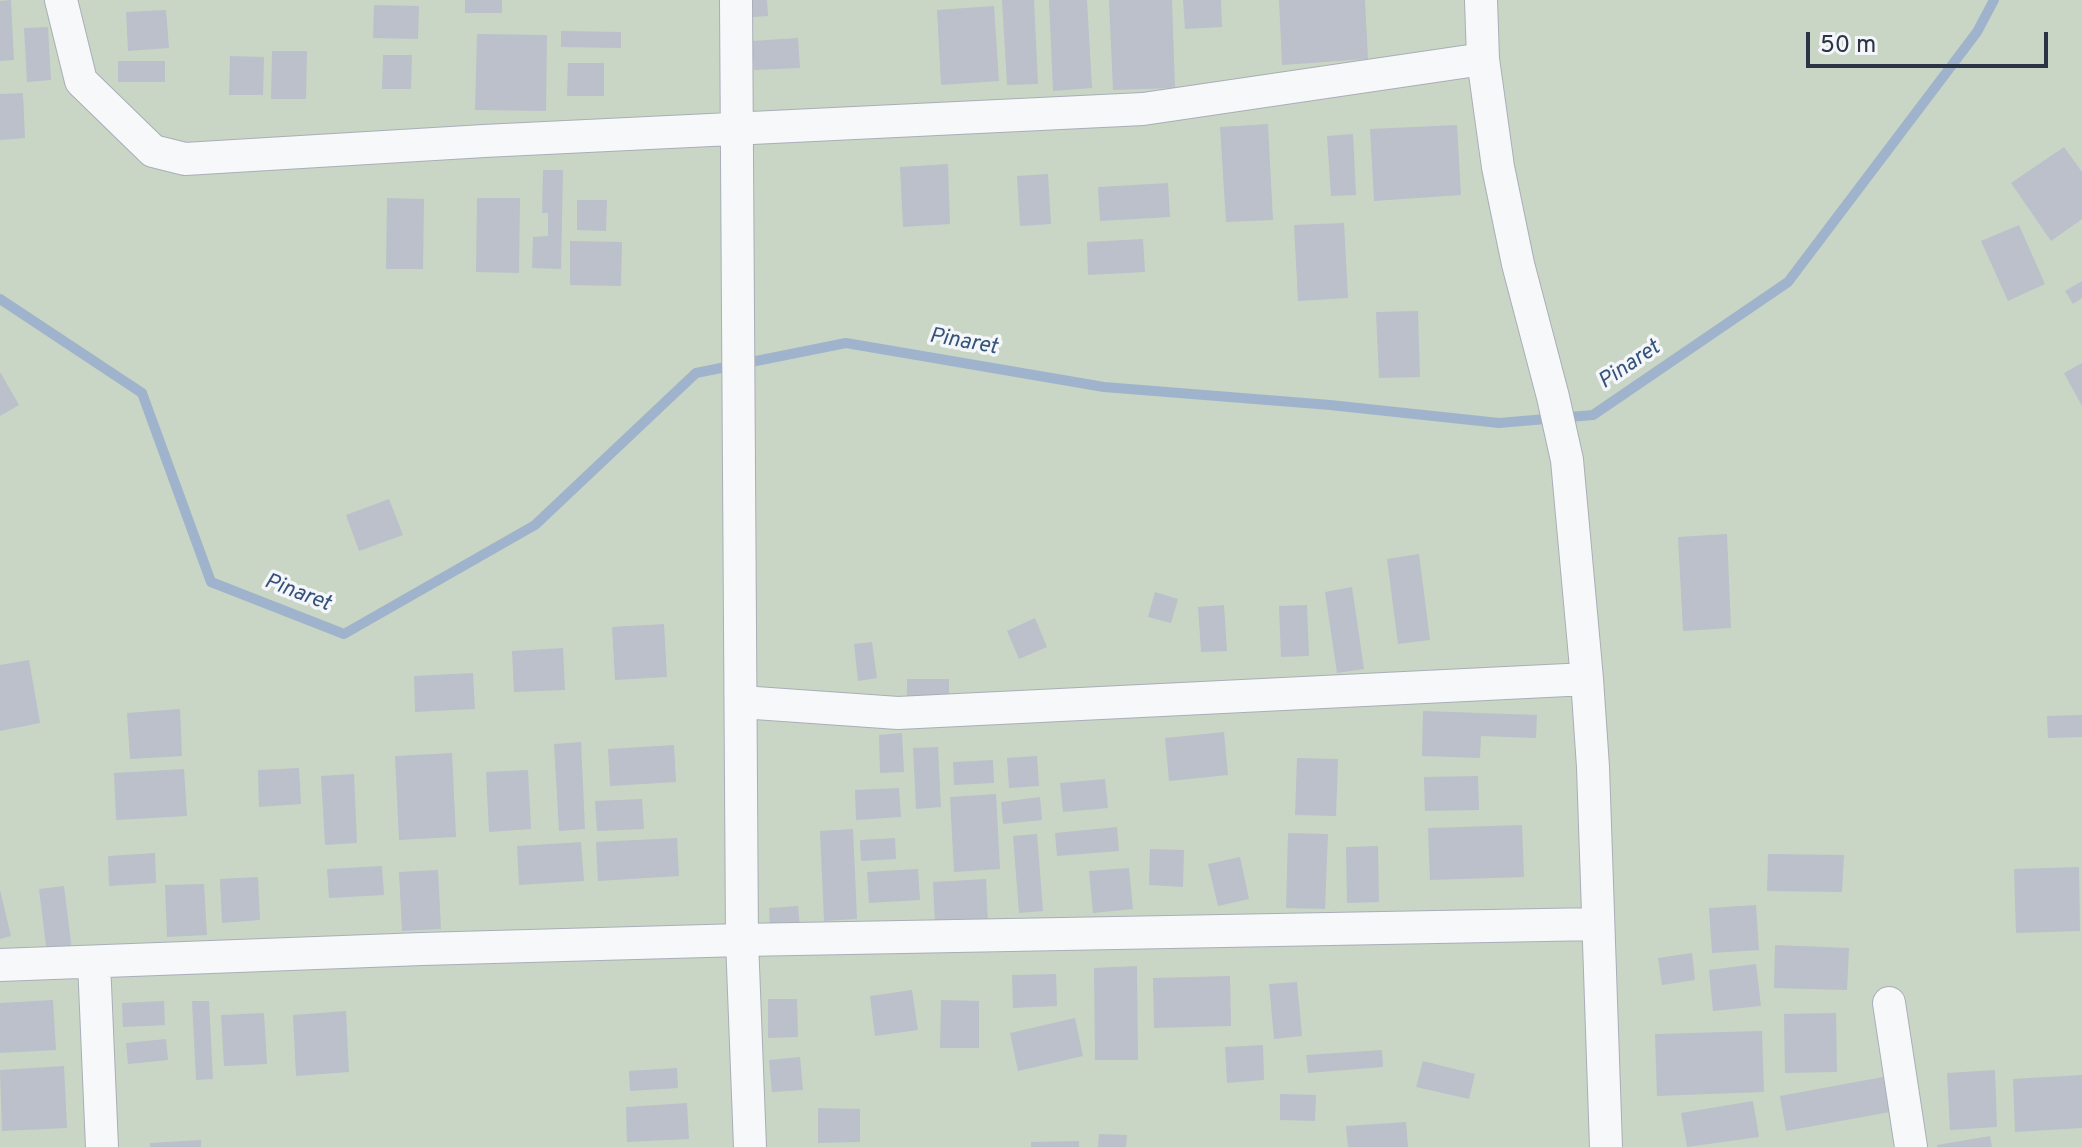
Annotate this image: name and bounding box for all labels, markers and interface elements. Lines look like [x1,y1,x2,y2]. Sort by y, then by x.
scale bar [1810,16,2052,66]
text: 50 m [1820,31,1876,61]
water label: Pinaret [927,324,999,362]
water label: Pinaret [1594,336,1666,396]
water label: Pinaret [260,569,334,619]

